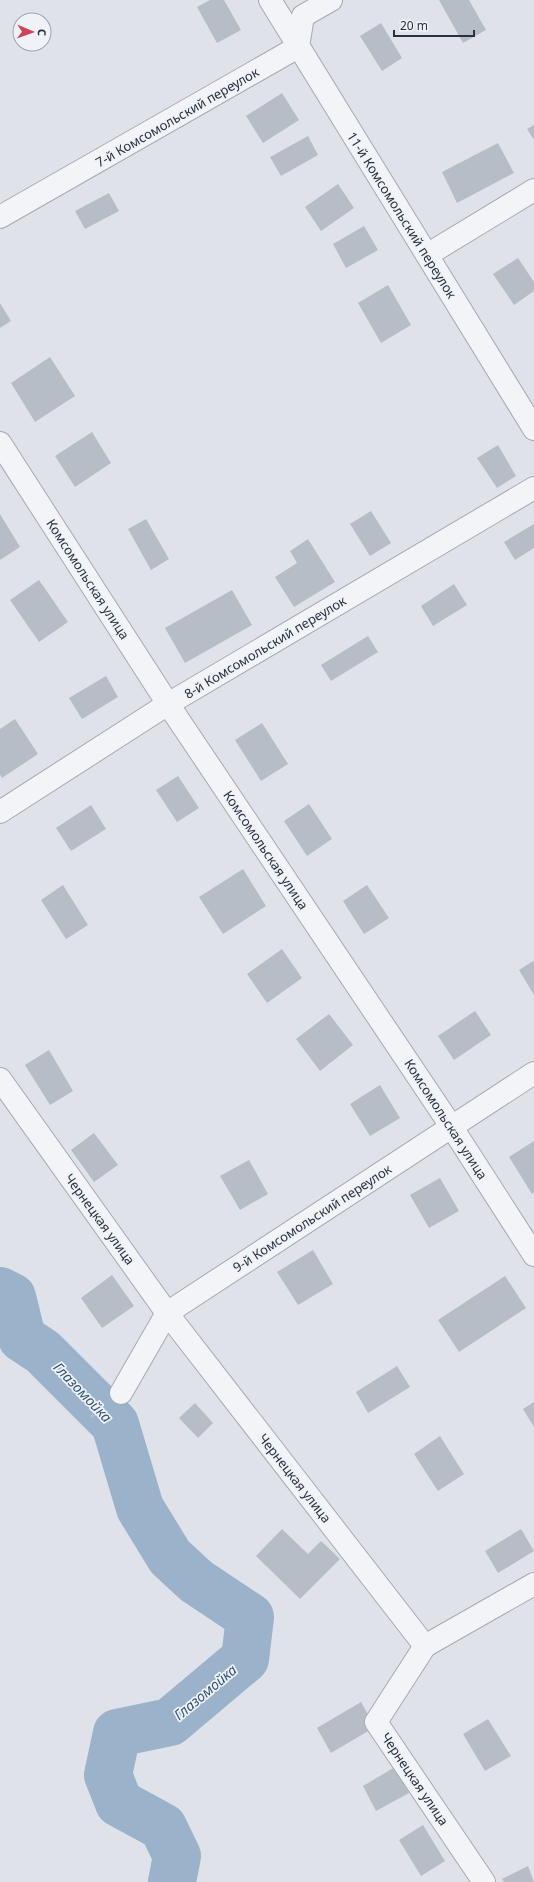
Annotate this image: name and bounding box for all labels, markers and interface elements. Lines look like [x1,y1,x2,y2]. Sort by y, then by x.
north arrow [12,12,52,52]
scale bar [394,12,474,38]
text: 20 m [400,17,428,34]
text: С [35,29,50,36]
street label: 7-й Комсомольский переулок [92,63,262,171]
street label: 11-й Комсомольский переулок [343,128,461,302]
street label: Комсомольская улица [42,515,134,643]
street label: 8-й Комсомольский переулок [181,591,349,703]
street label: Комсомольская улица [219,787,313,913]
street label: Комсомольская улица [400,1055,492,1183]
street label: 9-й Комсомольский переулок [229,1160,395,1276]
street label: Чернецкая улица [61,1170,139,1268]
water label: Глазомойка [50,1358,116,1426]
street label: Чернецкая улица [254,1430,336,1526]
water label: Глазомойка [170,1660,240,1724]
street label: Чернецкая улица [377,1729,453,1829]

